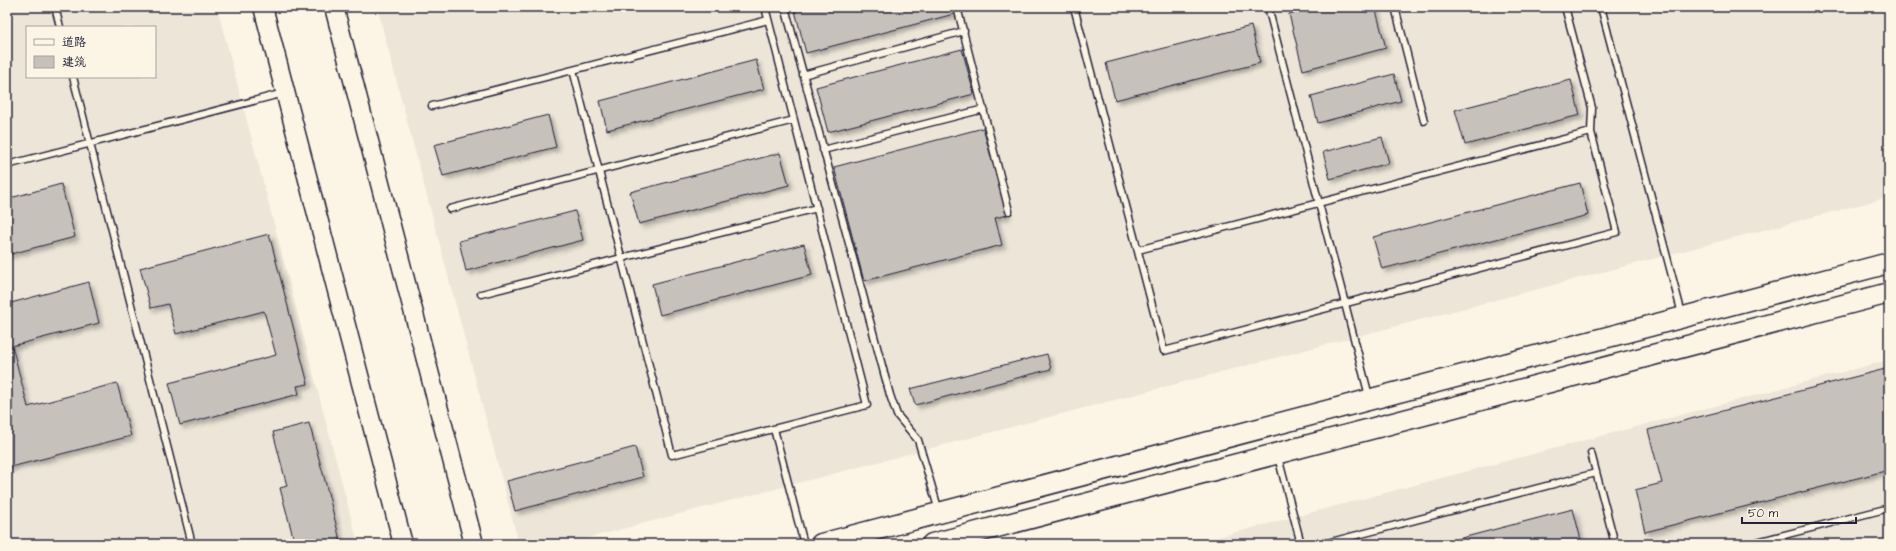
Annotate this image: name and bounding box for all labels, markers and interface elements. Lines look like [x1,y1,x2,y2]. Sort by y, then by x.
legend [26,26,156,78]
text: 道路 [62,34,86,51]
text: 建筑 [62,54,86,71]
scale bar [1742,499,1856,525]
text: 50 m [1748,505,1779,522]

